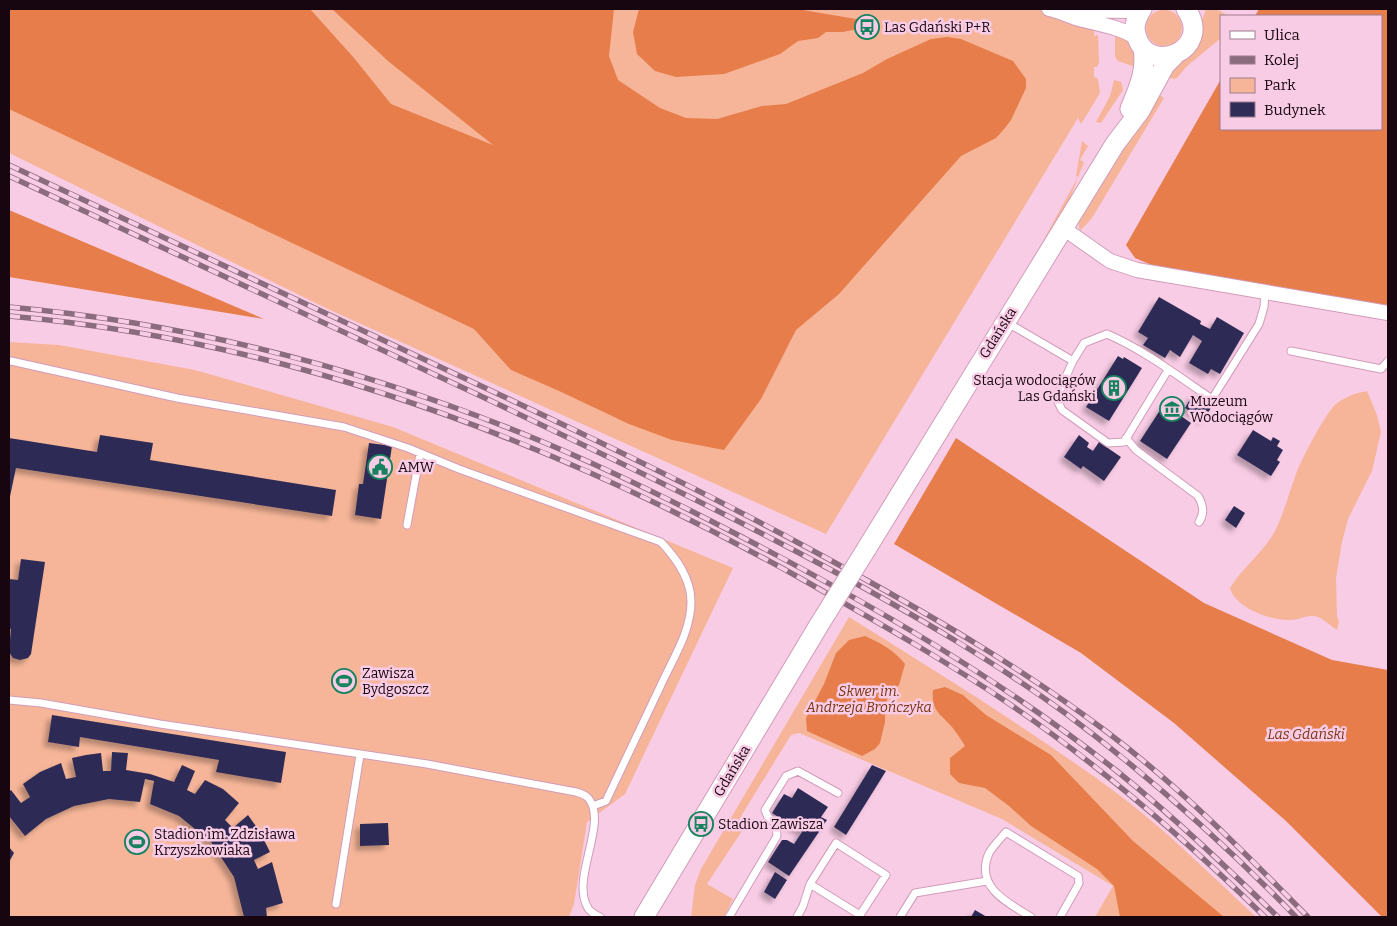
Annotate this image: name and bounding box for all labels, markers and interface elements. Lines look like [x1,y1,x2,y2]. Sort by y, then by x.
bus stop icon: Las Gdański P+R [854,14,880,40]
legend [1220,15,1382,130]
place label: Las Gdański P+R [884,19,991,36]
text: Ulica [1264,26,1300,44]
text: Kolej [1264,51,1299,69]
text: Park [1264,76,1296,94]
text: Budynek [1264,101,1326,119]
street label: Gdańska [976,304,1020,362]
place label: Stacja wodociągów Las Gdański [973,372,1097,405]
building icon: Stacja wodociągów Las Gdański [1101,375,1127,401]
place label: Muzeum Wodociągów [1190,393,1274,426]
museum icon: Muzeum Wodociągów [1159,396,1185,422]
public building icon: AMW [367,454,393,480]
place label: AMW [398,459,435,476]
place label: Zawisza Bydgoszcz [362,665,429,698]
sports icon: Zawisza Bydgoszcz [331,668,357,694]
park label: Skwer im. Andrzeja Brończyka [805,683,932,716]
park label: Las Gdański [1267,726,1345,743]
street label: Gdańska [710,742,754,800]
bus stop icon: Stadion Zawisza [688,811,714,837]
place label: Stadion Zawisza [718,816,824,833]
place label: Stadion im. Zdzisława Krzyszkowiaka [154,826,296,859]
sports icon: Stadion im. Zdzisława Krzyszkowiaka [124,829,150,855]

